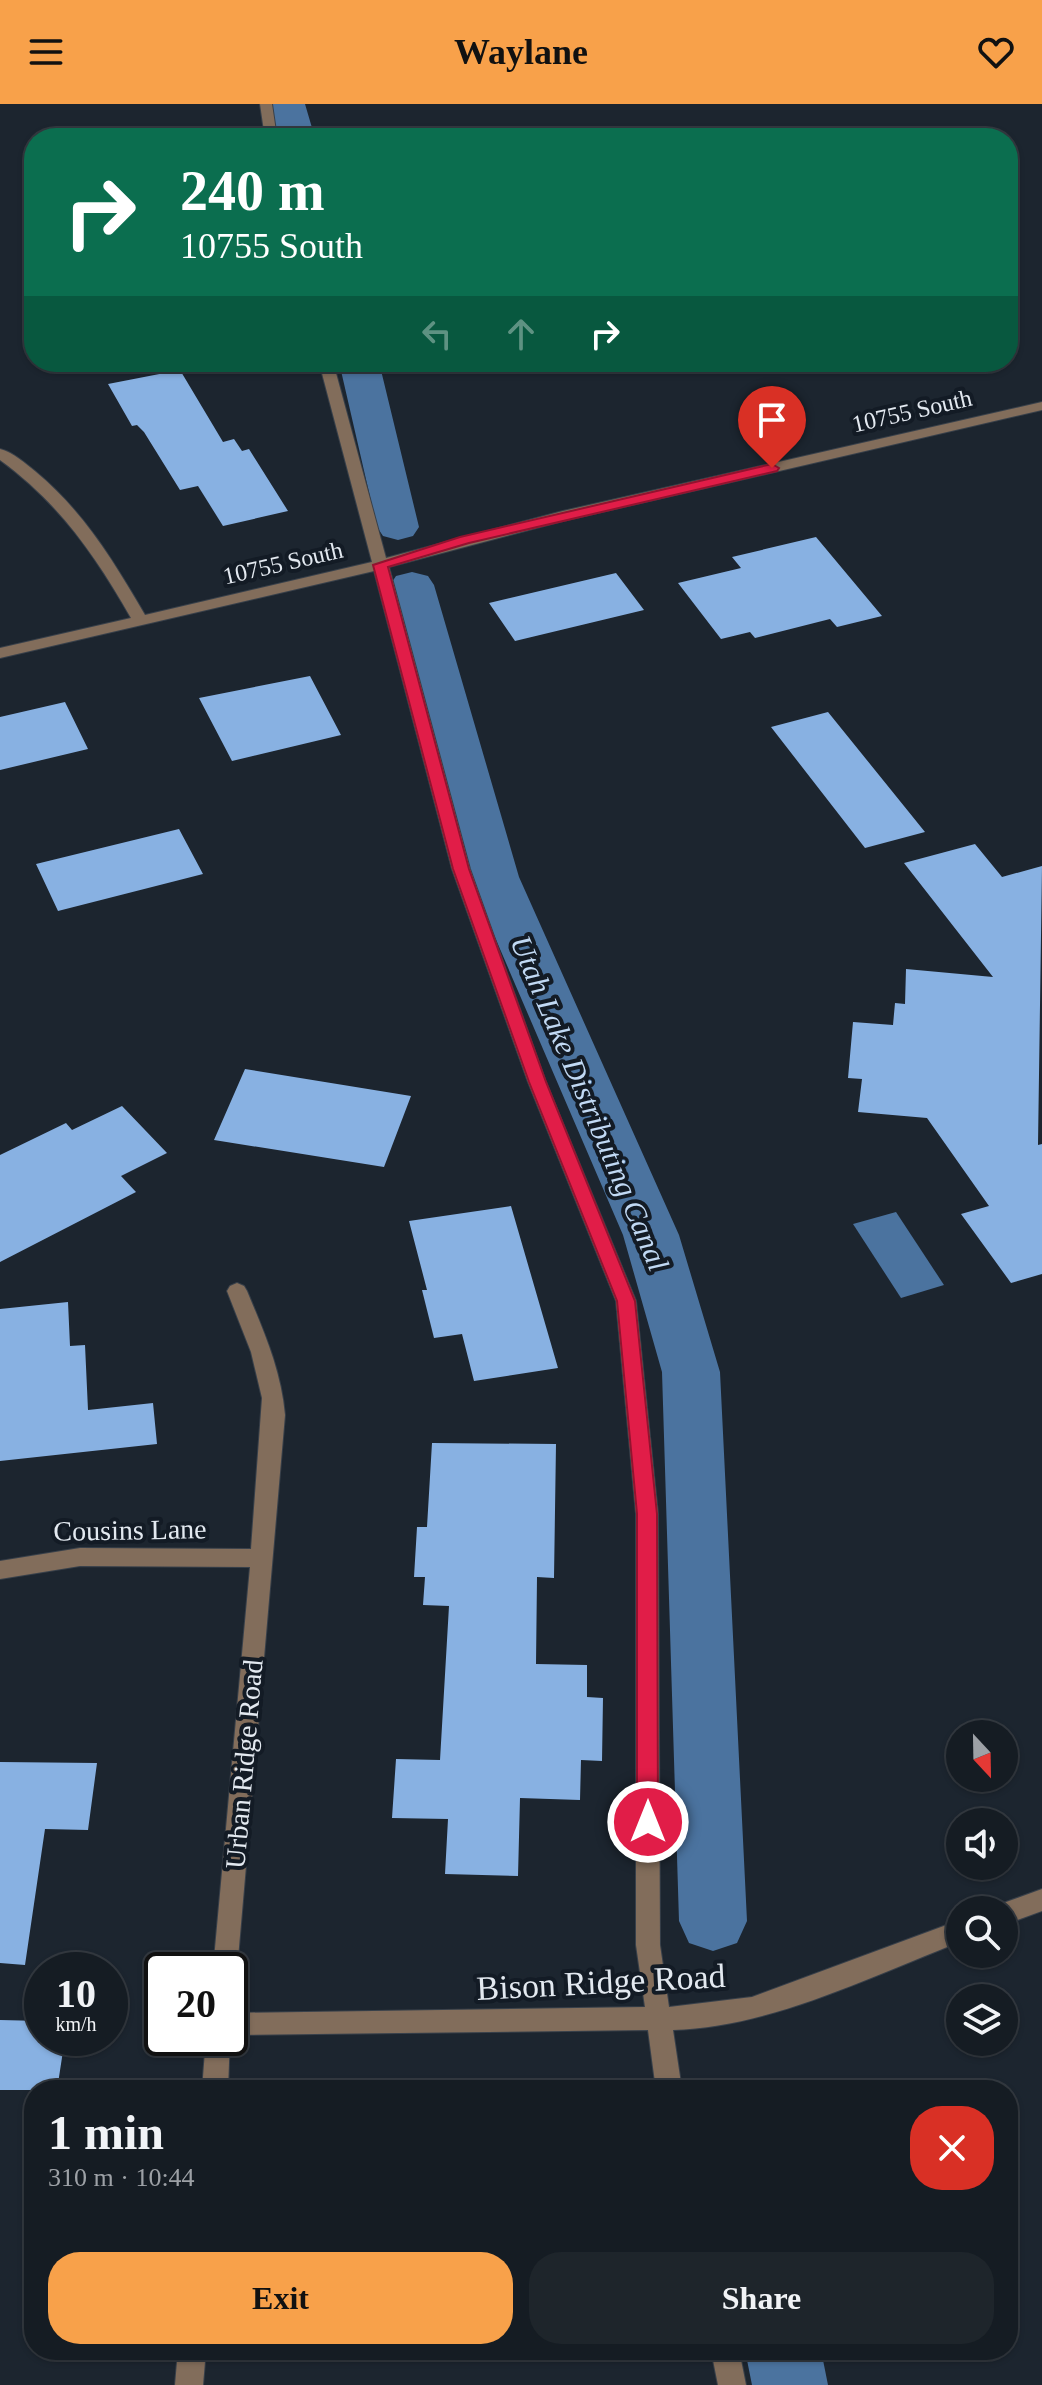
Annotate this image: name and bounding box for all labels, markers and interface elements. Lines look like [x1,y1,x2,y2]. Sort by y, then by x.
icon: menu [24,30,68,74]
icon: heart [974,30,1018,74]
text: Waylane [454,32,588,72]
icon: right [48,160,152,264]
text: 240 m [180,160,325,222]
text: 10755 South [180,226,363,266]
icon: left [415,312,459,356]
icon: ahead [499,312,543,356]
icon: right [583,312,627,356]
street label: 10755 South [850,385,974,437]
pin [738,386,806,468]
icon: arrive [750,398,794,442]
street label: 10755 South [221,537,345,589]
water label: Utah Lake Distributing Canal [504,930,676,1276]
street label: Cousins Lane [53,1513,207,1547]
street label: Urban Ridge Road [219,1658,269,1870]
north arrow [946,1720,1018,1792]
map controls [946,1720,1018,2056]
position arrow [606,1780,690,1864]
button: sound [946,1808,1018,1880]
button: search [946,1896,1018,1968]
speed limit sign: 20 [144,1952,248,2056]
street label: Bison Ridge Road [476,1957,726,2007]
text: 10 [56,1971,96,2016]
button: layers [946,1984,1018,2056]
text: km/h [55,2013,97,2035]
text: 1 min [48,2106,164,2159]
button: close [910,2106,994,2190]
text: 310 m · 10:44 [48,2163,195,2192]
button: Exit [48,2252,513,2344]
button: Share [529,2252,994,2344]

